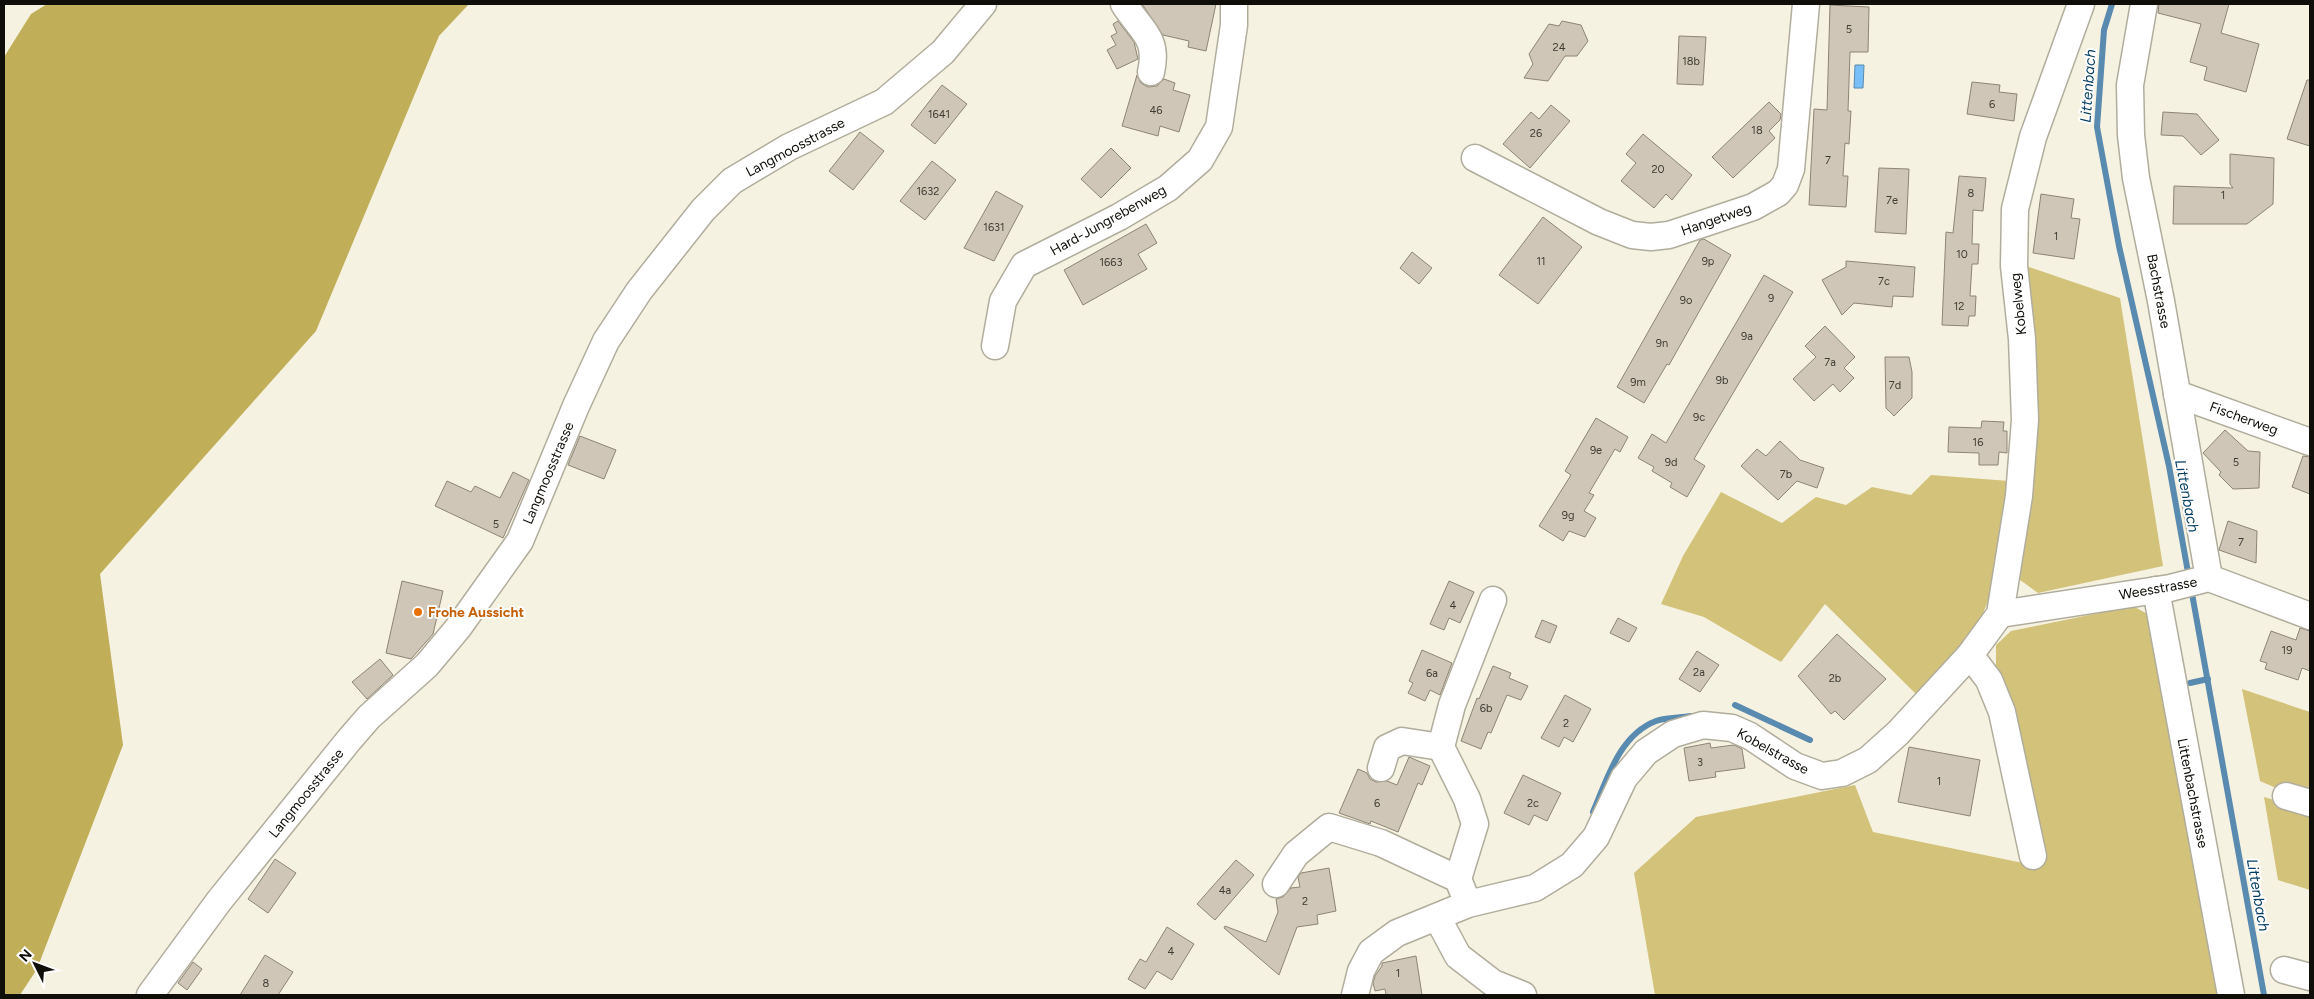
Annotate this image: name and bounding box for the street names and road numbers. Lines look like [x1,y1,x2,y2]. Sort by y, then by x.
street label: Langmoosstrasse [743,114,848,181]
street label: Hard-Jungrebenweg [1047,181,1169,259]
street label: Hangetweg [1679,200,1754,239]
street label: Bachstrasse [2143,252,2174,330]
street label: Kobelweg [2007,272,2030,336]
street label: Fischerweg [2207,398,2280,439]
street label: Langmoosstrasse [519,419,578,527]
street label: Weesstrasse [2118,573,2199,604]
street label: Kobelstrasse [1734,725,1812,778]
street label: Littenbachstrasse [2174,737,2212,850]
street label: Langmoosstrasse [265,745,348,841]

